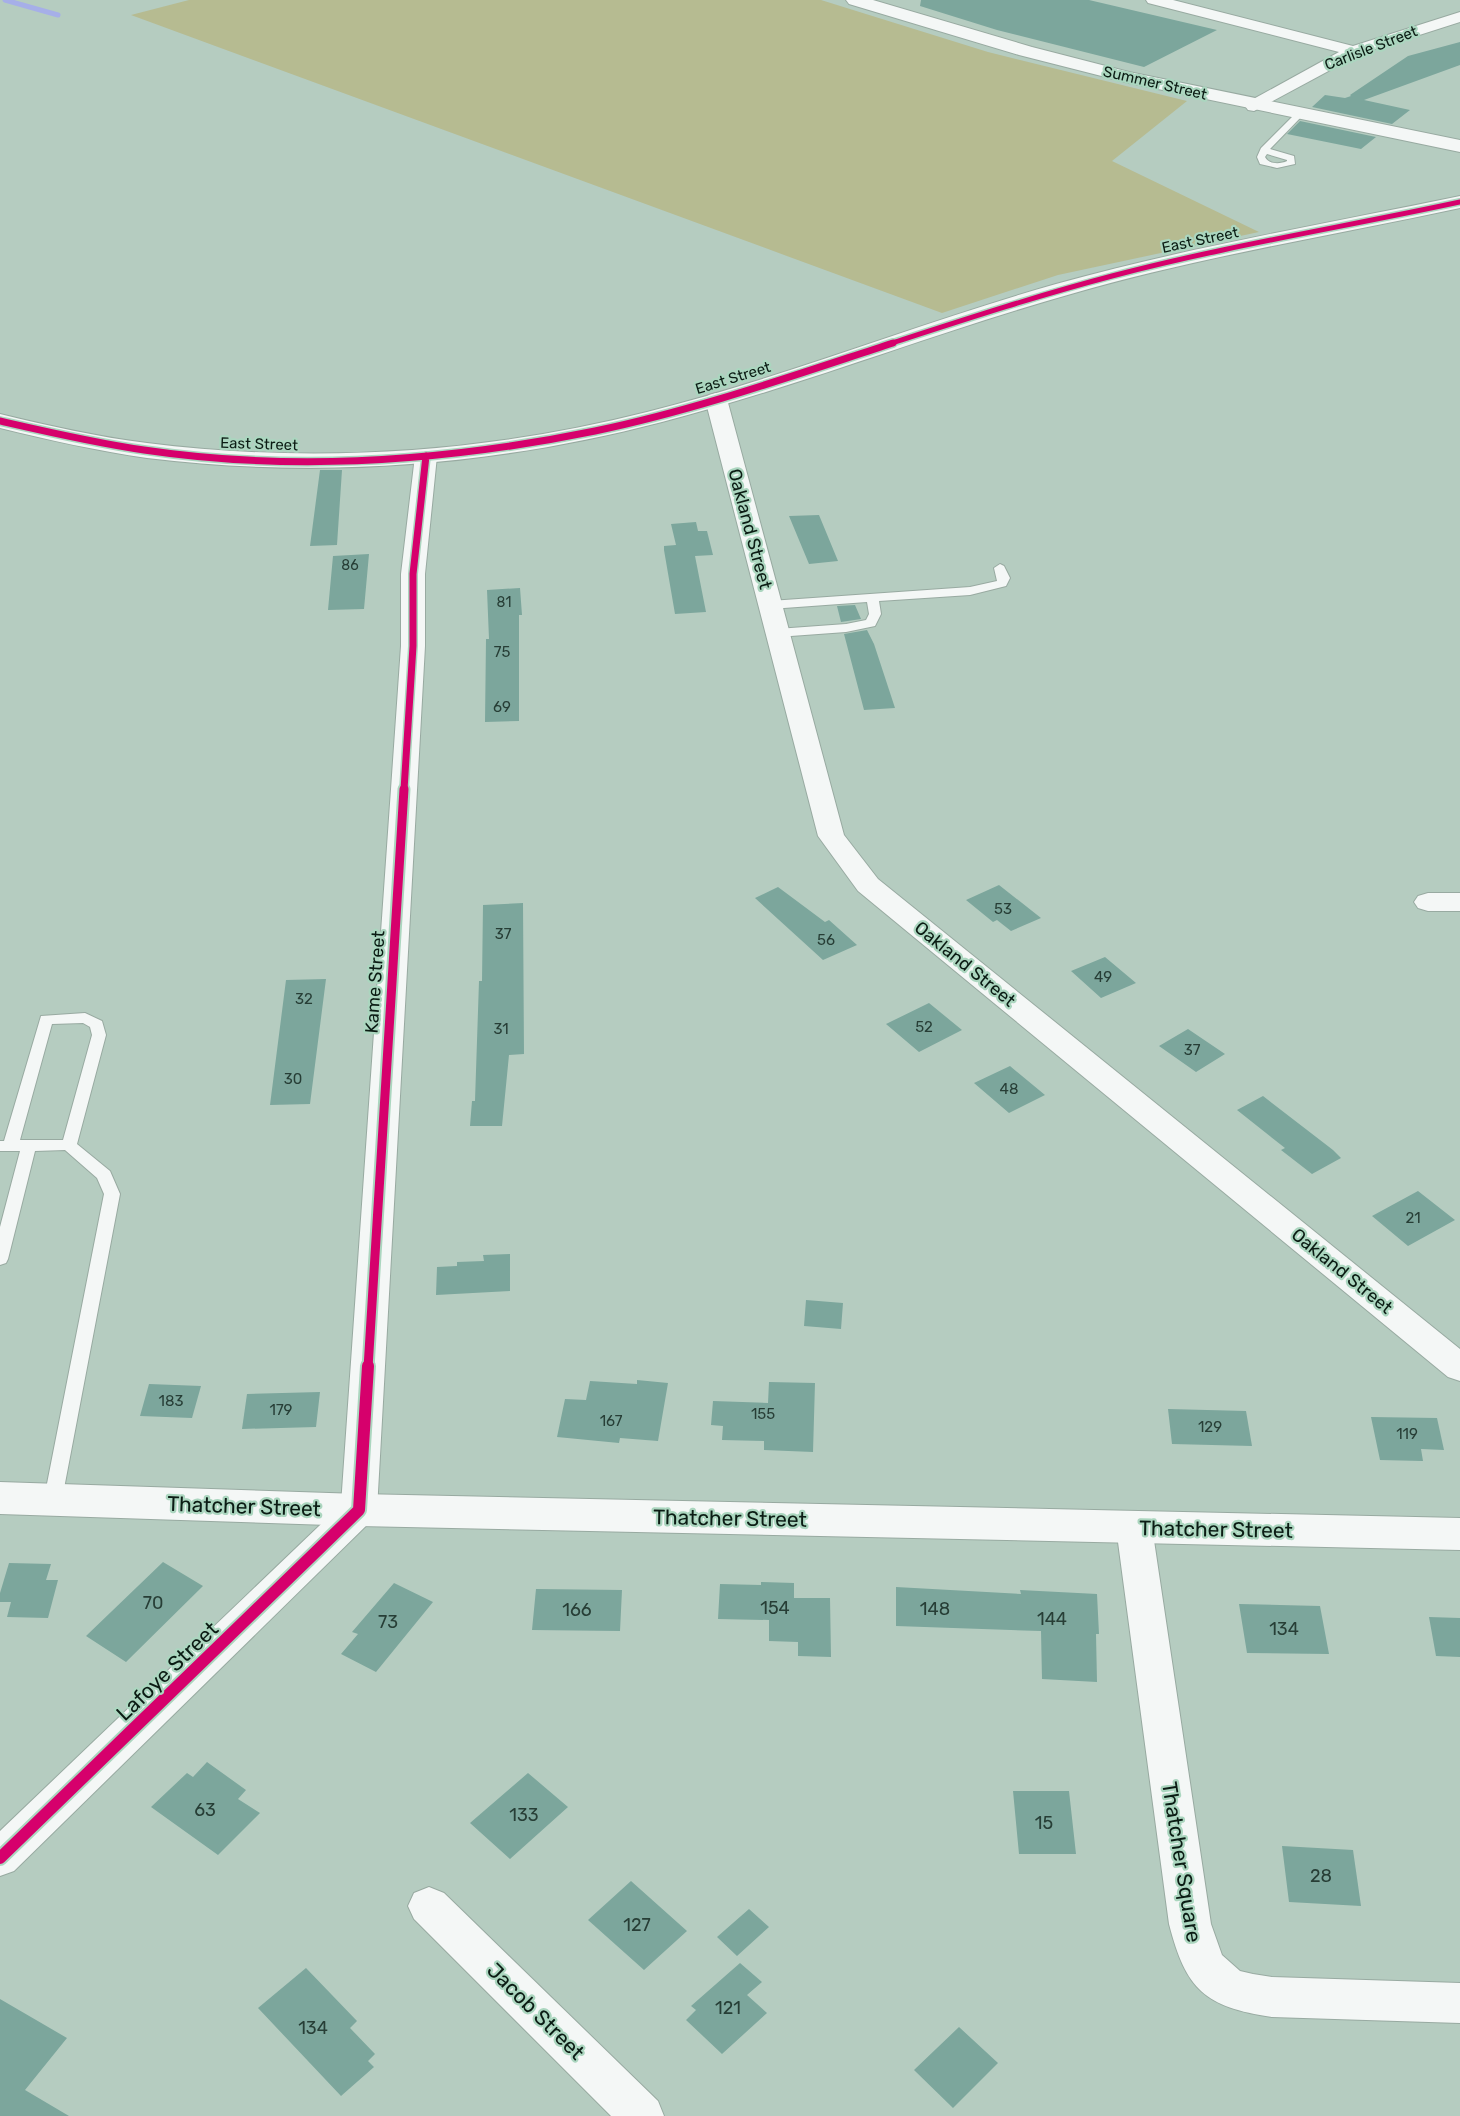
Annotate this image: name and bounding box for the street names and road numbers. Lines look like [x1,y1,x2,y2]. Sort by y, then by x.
street label: Carlisle Street [1322,22,1420,74]
street label: Summer Street [1101,62,1209,104]
street label: East Street [1160,223,1240,257]
street label: East Street [693,358,773,398]
street label: East Street [220,434,298,454]
street label: Oakland Street [723,466,777,592]
street label: Oakland Street [910,916,1020,1012]
street label: Kame Street [360,930,390,1034]
street label: Oakland Street [1287,1223,1397,1319]
street label: Thatcher Street [167,1491,321,1521]
street label: Thatcher Street [653,1504,807,1532]
street label: Thatcher Street [1139,1515,1293,1543]
street label: Lafoye Street [111,1616,223,1726]
street label: Thatcher Square [1157,1780,1207,1944]
street label: Jacob Street [482,1957,590,2065]

